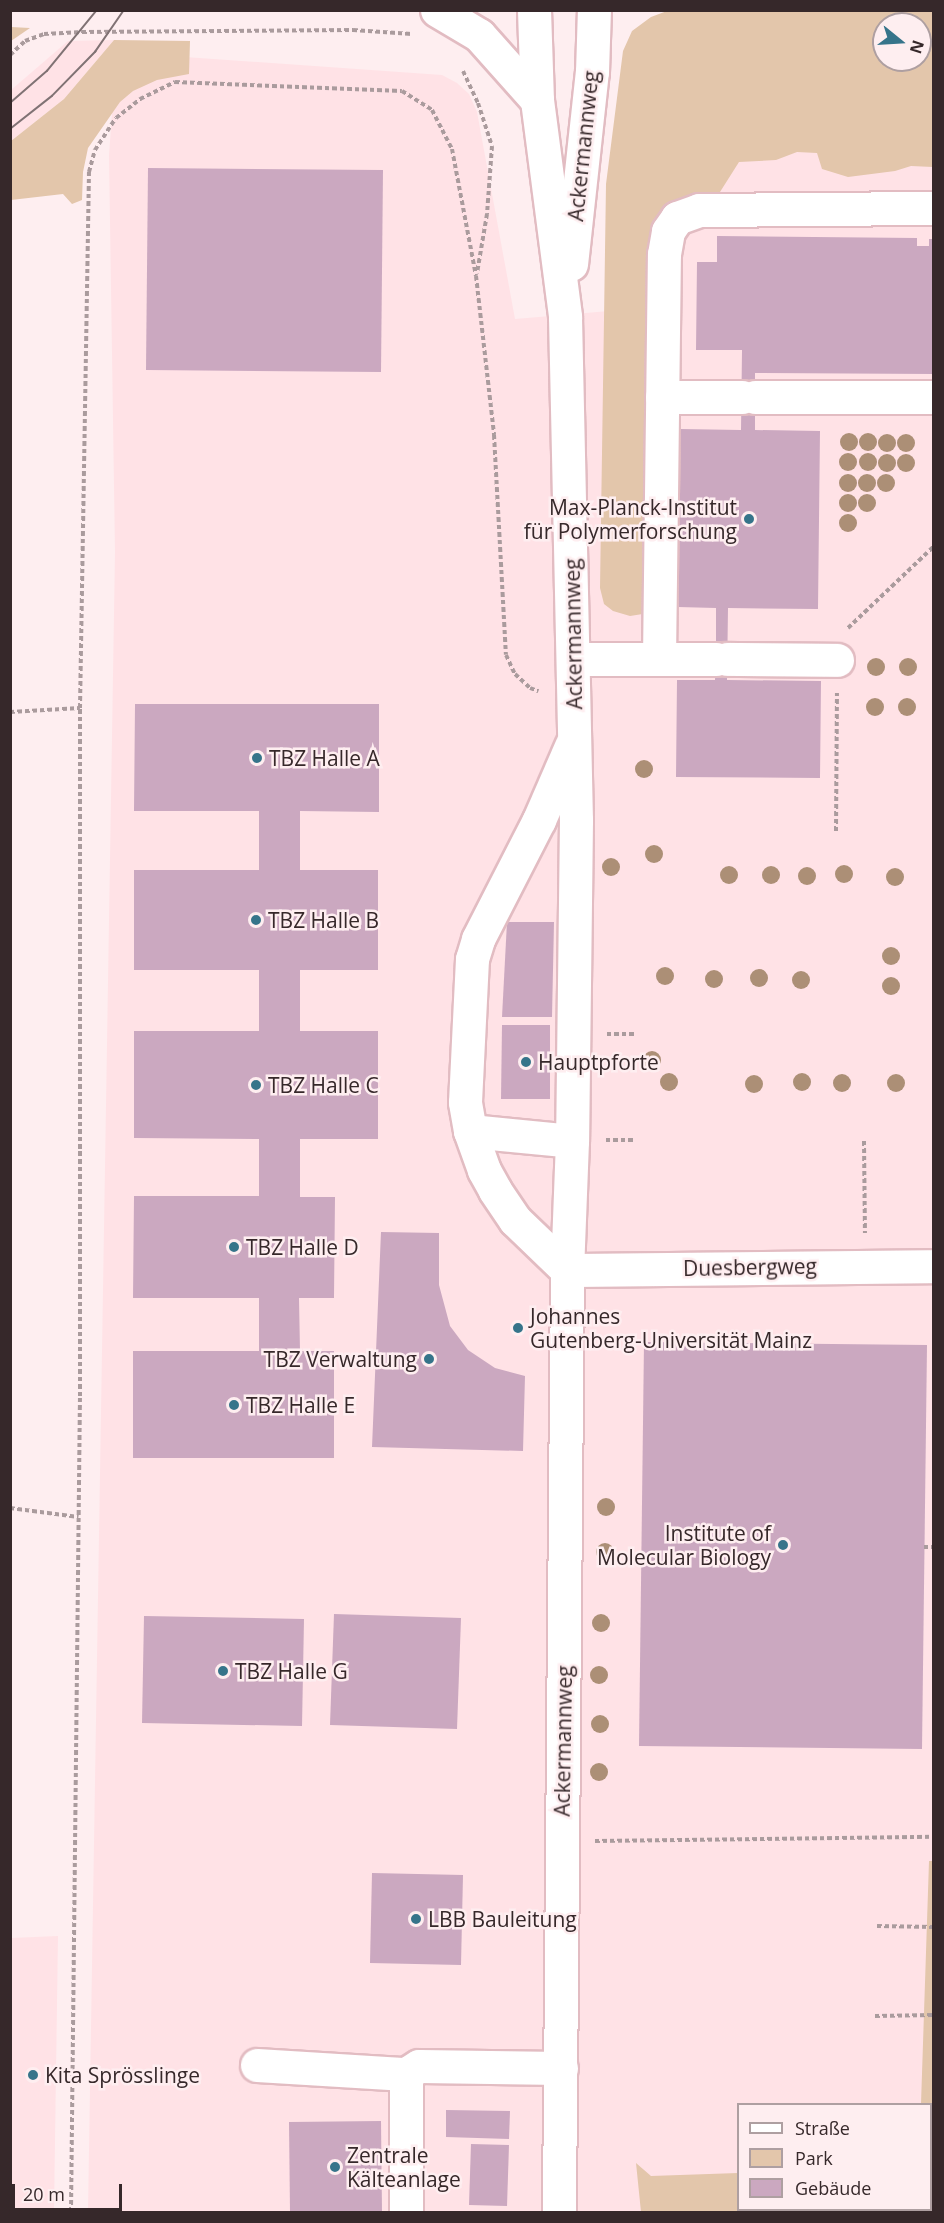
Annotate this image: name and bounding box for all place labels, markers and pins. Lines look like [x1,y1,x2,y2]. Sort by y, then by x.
place label: Max-Planck-Institut für Polymerforschung [524,494,737,544]
marker: Max-Planck-Institut für Polymerforschung [742,512,756,526]
place label: TBZ Halle A [269,745,380,771]
marker: TBZ Halle A [250,751,264,765]
place label: TBZ Halle B [268,907,379,933]
marker: TBZ Halle B [249,913,263,927]
place label: Hauptpforte [538,1049,659,1075]
marker: Hauptpforte [519,1055,533,1069]
place label: TBZ Halle C [268,1072,379,1098]
marker: TBZ Halle C [249,1078,263,1092]
place label: TBZ Halle D [246,1234,359,1260]
marker: TBZ Halle D [227,1240,241,1254]
place label: Johannes Gutenberg-Universität Mainz [530,1303,812,1353]
marker: Johannes Gutenberg-Universität Mainz [511,1321,525,1335]
place label: TBZ Verwaltung [264,1346,417,1372]
marker: TBZ Verwaltung [422,1352,436,1366]
place label: TBZ Halle E [246,1392,355,1418]
marker: TBZ Halle E [227,1398,241,1412]
place label: Institute of Molecular Biology [597,1520,771,1570]
marker: Institute of Molecular Biology [776,1538,790,1552]
place label: TBZ Halle G [235,1658,348,1684]
marker: TBZ Halle G [216,1664,230,1678]
place label: LBB Bauleitung [428,1906,577,1932]
marker: LBB Bauleitung [409,1912,423,1926]
place label: Kita Sprösslinge [45,2062,200,2088]
marker: Kita Sprösslinge [26,2068,40,2082]
place label: Zentrale Kälteanlage [347,2142,461,2192]
marker: Zentrale Kälteanlage [328,2160,342,2174]

